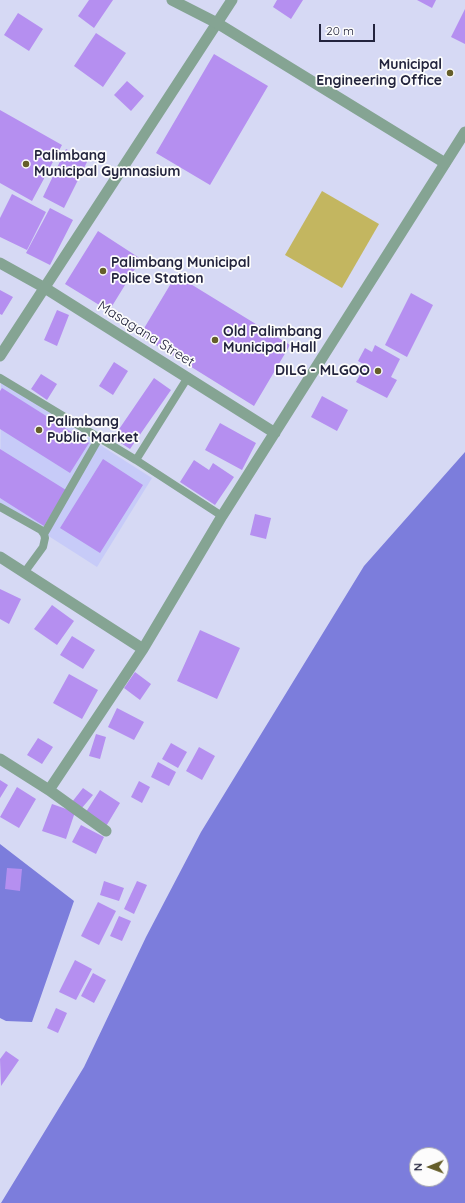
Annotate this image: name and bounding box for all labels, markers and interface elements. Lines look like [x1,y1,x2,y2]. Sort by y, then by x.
scale bar [321,16,377,42]
text: 20 m [326,23,354,38]
place label: Municipal Engineering Office [316,57,442,90]
marker: Municipal Engineering Office [445,68,455,78]
place label: Palimbang Municipal Gymnasium [34,148,180,180]
marker: Palimbang Municipal Gymnasium [21,159,31,169]
place label: Palimbang Municipal Police Station [111,255,250,288]
marker: Palimbang Municipal Police Station [98,266,108,276]
street label: Masagana Street [94,297,198,371]
place label: Old Palimbang Municipal Hall [223,324,322,356]
marker: Old Palimbang Municipal Hall [210,335,220,345]
place label: DILG - MLGOO [275,363,370,379]
marker: DILG - MLGOO [373,366,383,376]
place label: Palimbang Public Market [47,414,139,446]
marker: Palimbang Public Market [34,425,44,435]
north arrow [409,1147,449,1187]
text: N [411,1163,425,1171]

